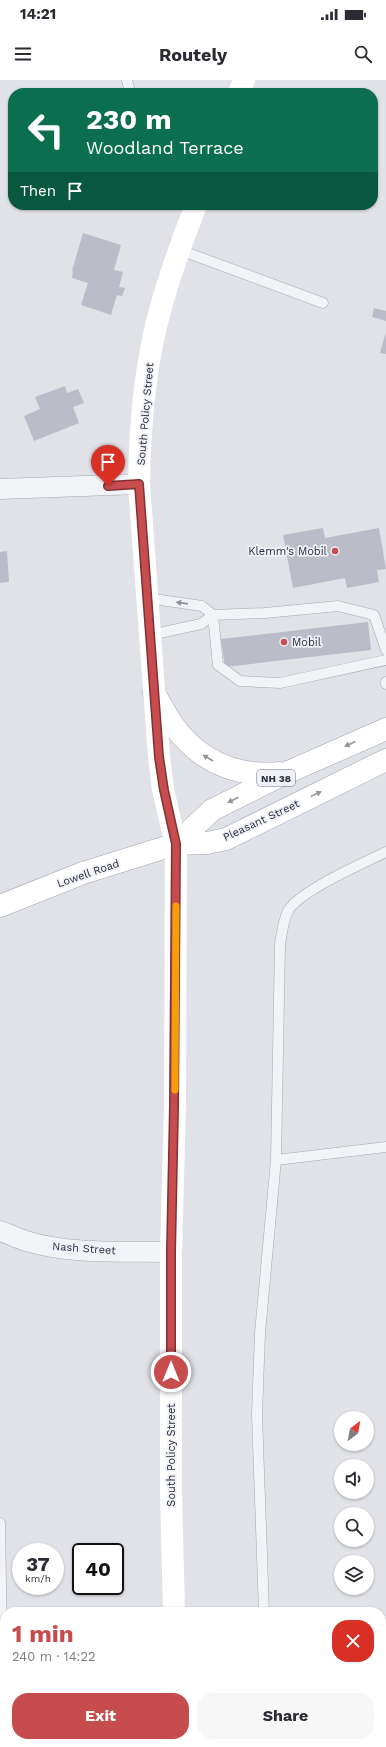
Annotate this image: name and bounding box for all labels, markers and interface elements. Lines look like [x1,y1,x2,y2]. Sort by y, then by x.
text: 14:21 [20,5,56,23]
icon: menu [12,43,34,65]
icon: search [352,43,374,65]
text: Routely [159,44,227,65]
text: 230 m [86,103,172,136]
icon: left [20,104,72,156]
text: Woodland Terrace [86,137,244,158]
icon: arrive [64,180,86,202]
text: Then [20,182,56,200]
street label: South Policy Street [135,362,157,466]
pin [91,445,125,486]
icon: arrive [97,451,119,473]
place label: Klemm's Mobil [248,545,328,558]
marker: Klemm's Mobil [330,546,340,556]
one-way arrow [176,600,188,606]
place label: Mobil [292,636,322,649]
marker: Mobil [279,637,289,647]
one-way arrow [344,742,356,748]
one-way arrow [202,755,214,762]
road number: NH 38 [257,770,295,786]
one-way arrow [311,790,322,797]
street label: Pleasant Street [221,797,302,844]
one-way arrow [227,797,239,803]
street label: Lowell Road [55,857,121,890]
street label: Nash Street [52,1240,117,1257]
position arrow [150,1351,192,1393]
street label: South Policy Street [165,1403,178,1507]
north arrow [334,1411,374,1451]
map controls [334,1411,374,1595]
button: sound [334,1459,374,1499]
button: search [334,1507,374,1547]
speed limit sign: 40 [72,1543,124,1595]
text: 37 [26,1552,50,1576]
button: layers [334,1555,374,1595]
text: km/h [25,1573,51,1584]
text: 1 min [12,1620,74,1648]
button: close [332,1620,374,1662]
text: 240 m · 14:22 [12,1649,96,1664]
button: Exit [12,1693,189,1739]
button: Share [197,1693,374,1739]

